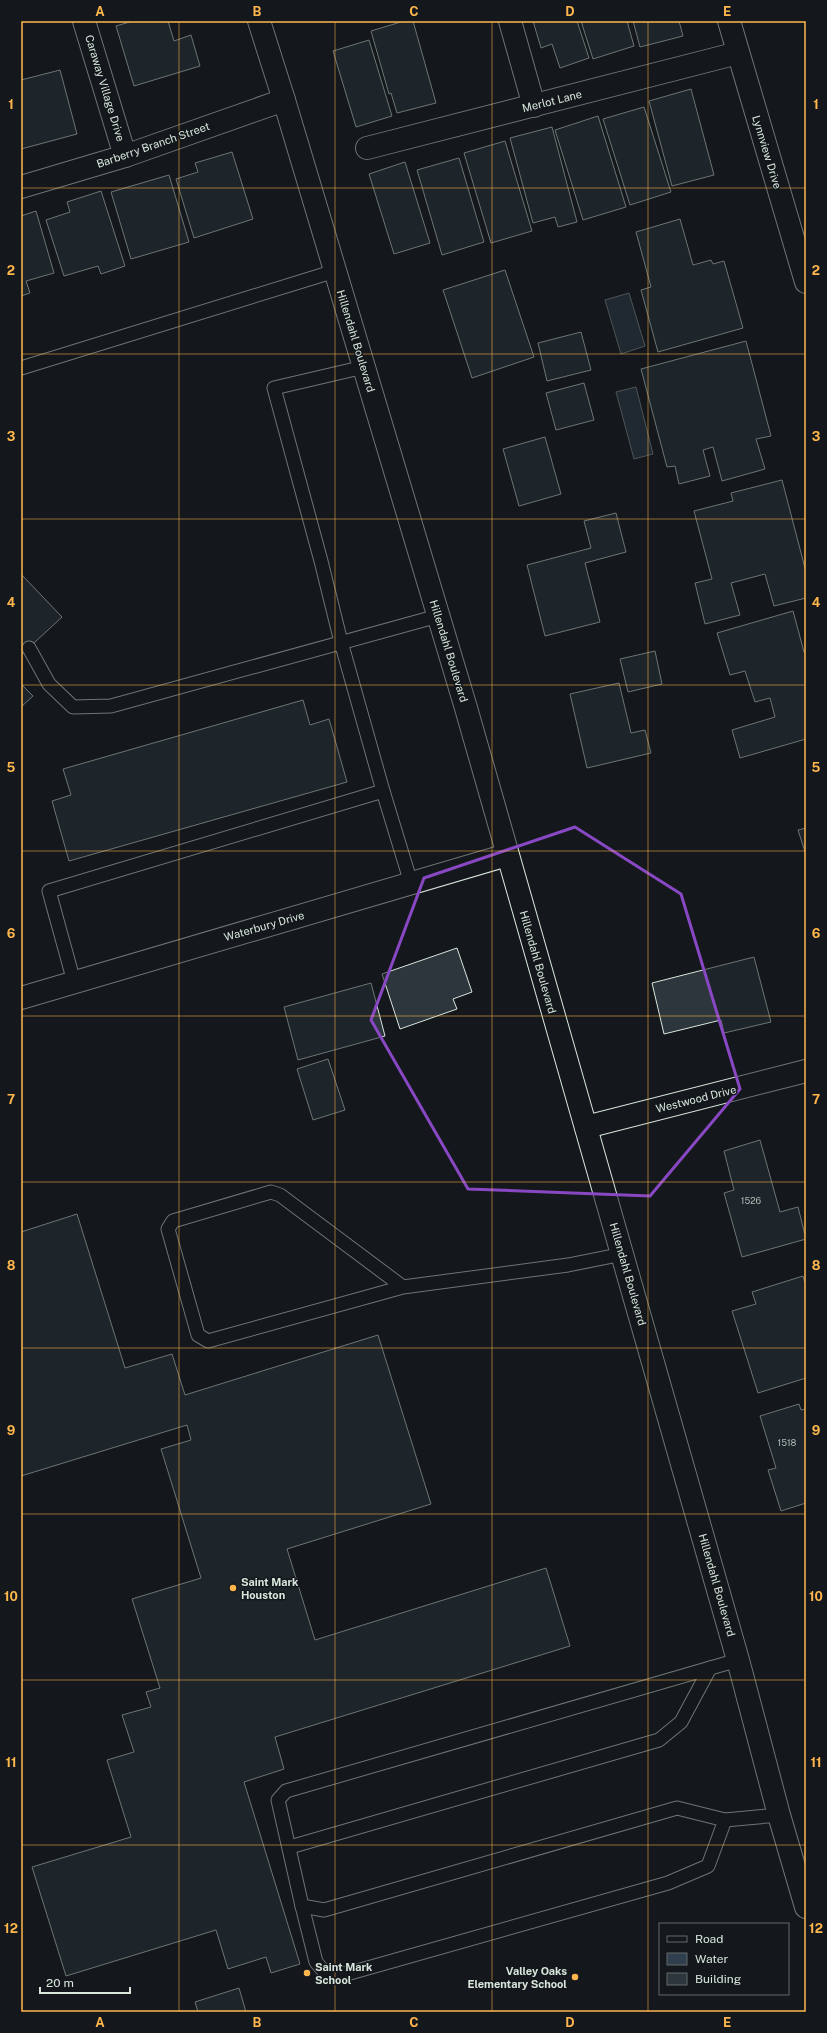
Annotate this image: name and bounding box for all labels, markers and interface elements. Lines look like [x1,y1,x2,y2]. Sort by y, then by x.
text: A [95,4,105,19]
text: B [253,4,262,19]
text: C [409,4,419,19]
text: D [565,4,575,19]
text: E [723,4,731,19]
street label: Caraway Village Drive [83,33,127,143]
street label: Merlot Lane [521,88,583,114]
text: 1 [8,97,14,112]
text: 1 [813,97,819,112]
street label: Lynnview Drive [750,114,784,190]
street label: Barberry Branch Street [95,120,211,170]
text: 2 [7,263,15,278]
text: 2 [812,263,820,278]
street label: Hillendahl Boulevard [335,288,377,394]
text: 3 [7,429,16,444]
text: 3 [812,429,821,444]
text: 4 [7,595,16,610]
text: 4 [812,595,821,610]
street label: Hillendahl Boulevard [428,598,470,704]
text: 5 [7,760,16,775]
text: 5 [812,760,821,775]
street label: Waterbury Drive [223,909,305,943]
street label: Hillendahl Boulevard [518,909,558,1015]
text: 6 [7,926,16,941]
text: 6 [812,926,821,941]
street label: Westwood Drive [655,1083,737,1115]
text: 7 [7,1092,15,1107]
text: 7 [812,1092,820,1107]
house number: 1526 [741,1195,762,1206]
street label: Hillendahl Boulevard [608,1221,648,1327]
text: 8 [7,1258,16,1273]
text: 8 [812,1258,821,1273]
text: 9 [7,1423,15,1438]
text: 9 [812,1423,820,1438]
house number: 1518 [778,1437,797,1448]
street label: Hillendahl Boulevard [697,1532,737,1638]
place label: Saint Mark Houston [241,1576,299,1601]
marker: Saint Mark Houston [228,1583,238,1593]
text: 10 [4,1589,18,1604]
text: 10 [809,1589,823,1604]
text: 11 [5,1755,17,1770]
text: 11 [810,1755,822,1770]
text: 12 [4,1921,18,1936]
text: 12 [809,1921,823,1936]
legend [659,1923,789,1995]
text: Road [695,1932,723,1946]
text: Water [695,1952,729,1966]
place label: Saint Mark School [315,1961,373,1986]
place label: Valley Oaks Elementary School [468,1965,567,1990]
marker: Saint Mark School [302,1968,312,1978]
scale bar [40,1969,130,1995]
marker: Valley Oaks Elementary School [570,1972,580,1982]
text: Building [695,1972,741,1986]
text: 20 m [46,1976,74,1990]
text: A [95,2015,105,2030]
text: B [253,2015,262,2030]
text: C [409,2015,419,2030]
text: D [565,2015,575,2030]
text: E [723,2015,731,2030]

